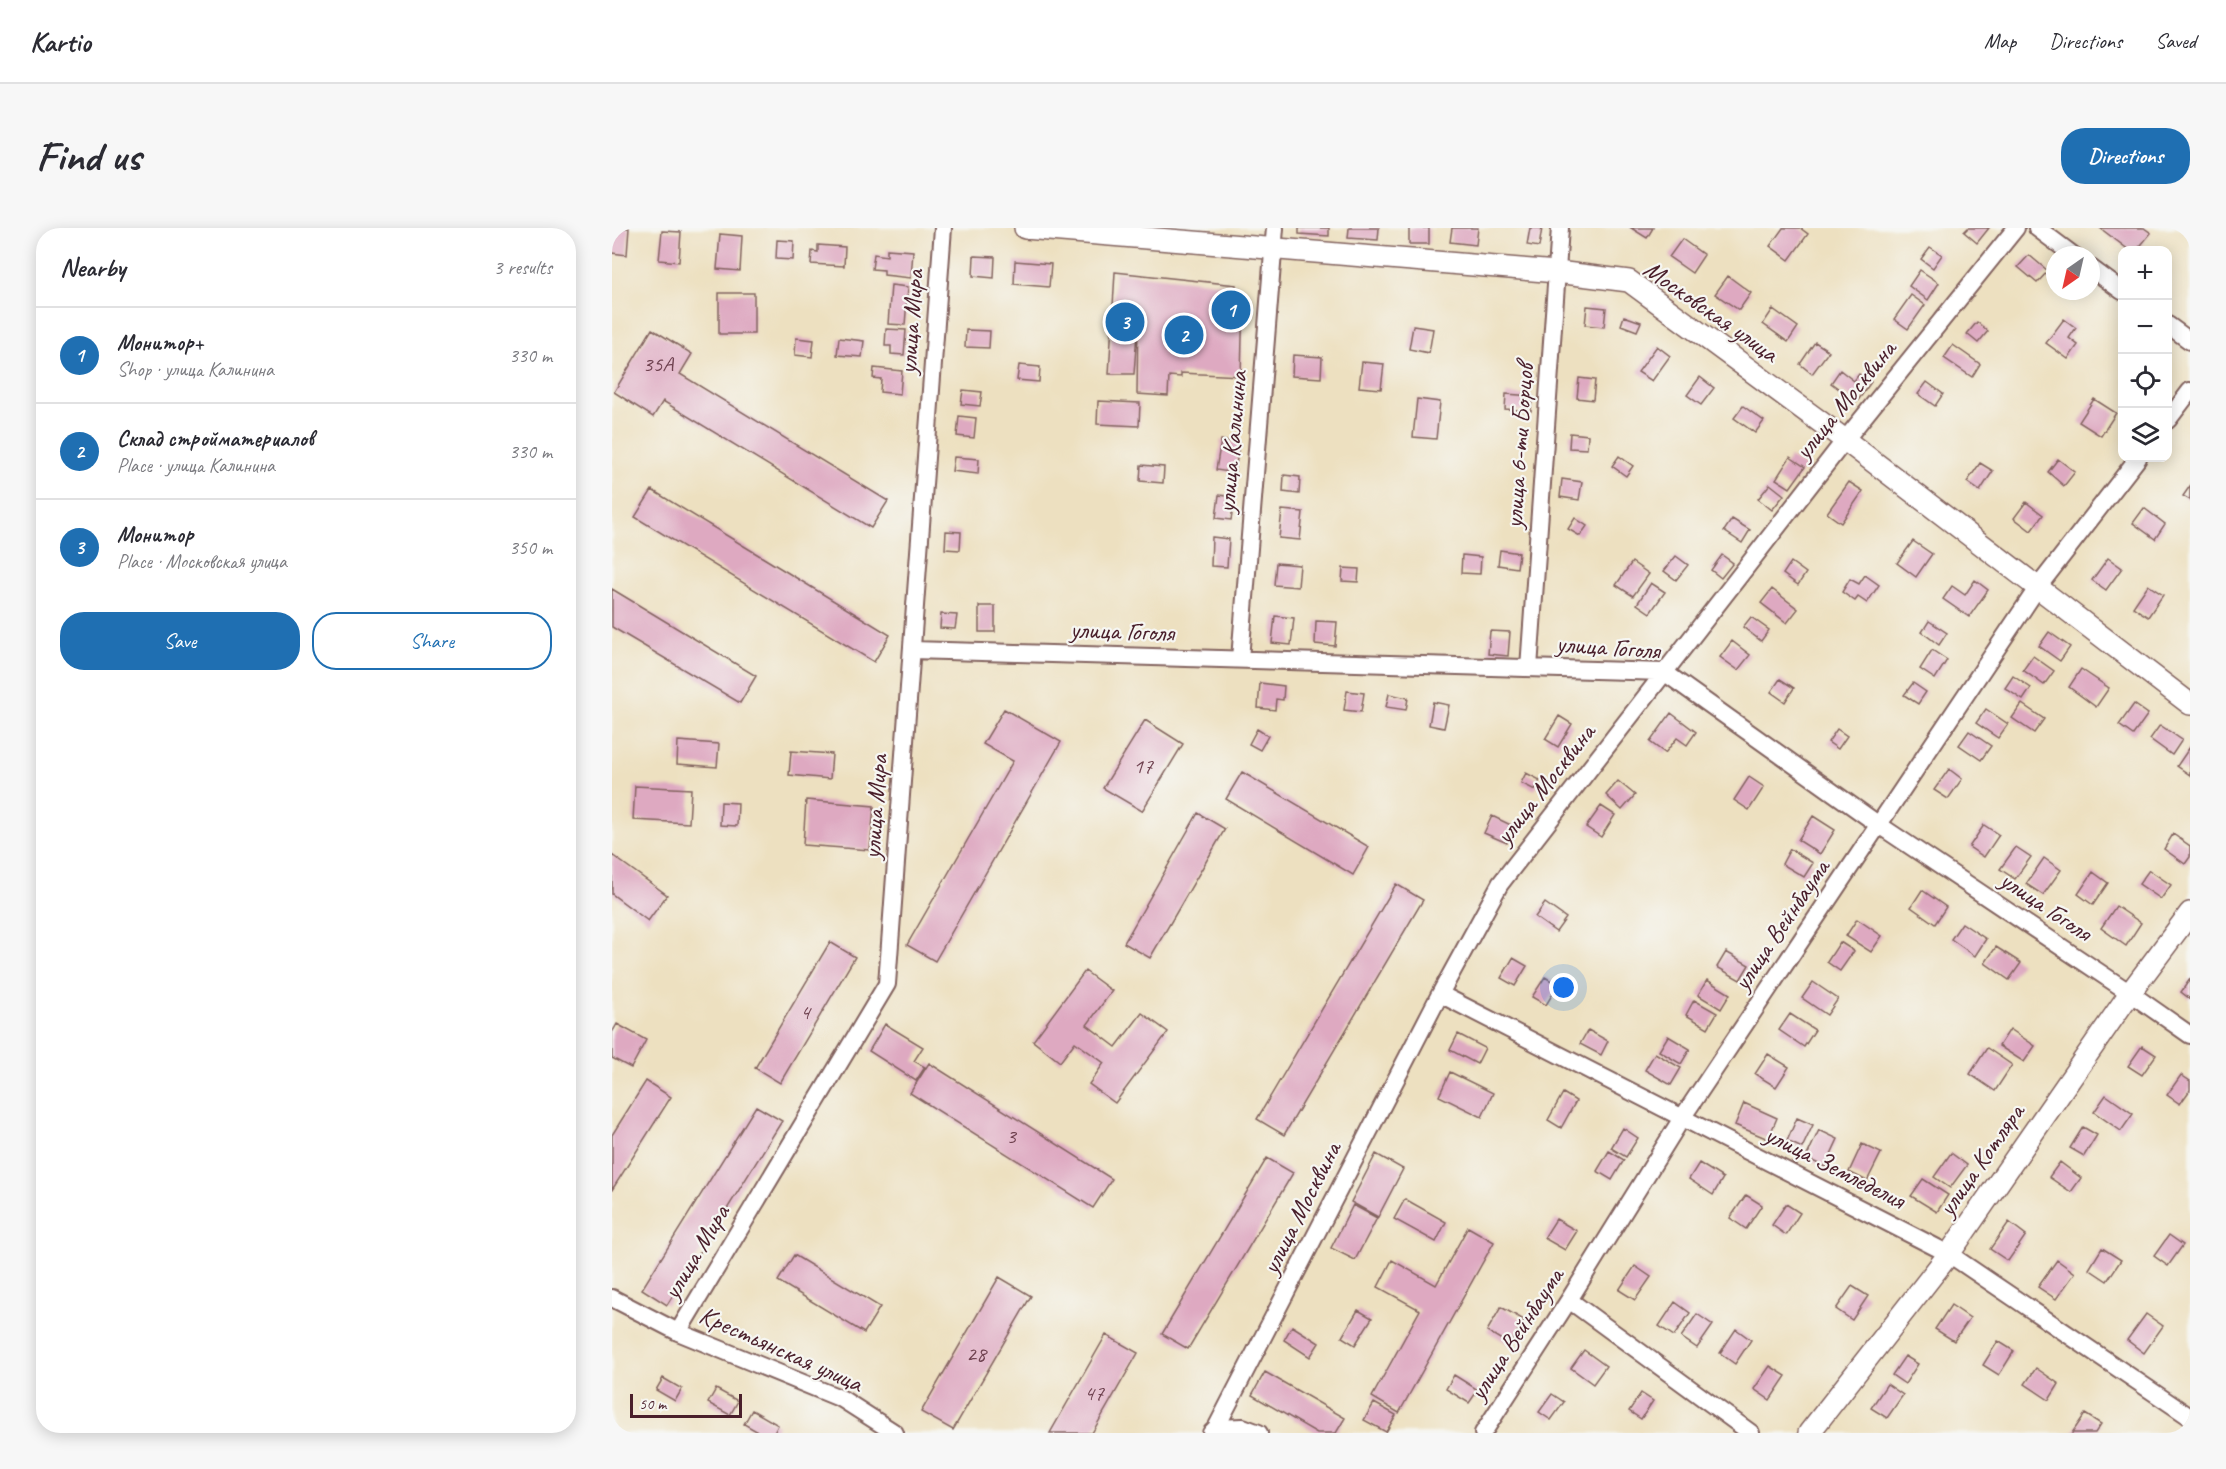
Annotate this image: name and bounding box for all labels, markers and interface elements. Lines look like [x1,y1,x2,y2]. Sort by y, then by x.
text: Kartio [30,24,91,59]
text: Map [1984,28,2016,54]
text: Directions [2049,28,2122,54]
text: Saved [2155,28,2196,54]
button: Directions [2061,128,2190,184]
text: Find us [36,130,141,183]
north arrow [2046,246,2100,300]
map controls [2118,246,2172,462]
button: + [2118,246,2172,300]
text: Nearby [60,251,125,284]
street label: Московская улица [1637,252,1786,371]
text: 3 results [493,255,552,280]
street label: улица Мира [891,267,931,377]
pin: 1 [1212,288,1250,332]
pin: 3 [1106,300,1144,344]
button: − [2118,300,2172,354]
pin: 2 [1164,312,1204,358]
text: Монитор+ [117,329,203,357]
street label: улица Москвина [1786,332,1905,468]
text: 1 [75,343,84,368]
text: 330 m [509,343,552,368]
house number: 35А [643,350,674,378]
button: locate [2118,354,2172,408]
street label: улица 6-ти Борцов [1497,356,1542,532]
text: Shop · улица Калинина [117,357,274,382]
street label: улица Калинина [1209,368,1255,516]
button: layers [2118,408,2172,462]
text: Склад стройматериалов [117,425,314,453]
text: 2 [75,439,84,464]
text: 330 m [509,439,552,464]
text: Place · улица Калинина [117,453,275,478]
text: Монитор [117,521,194,549]
text: 3 [75,535,84,560]
text: 350 m [509,535,552,560]
text: Place · Московская улица [117,549,287,574]
button: Save [60,612,300,670]
button: Share [312,612,552,670]
street label: улица Гоголя [1067,613,1177,649]
street label: улица Гоголя [1553,627,1663,667]
street label: улица Москвина [1486,715,1604,852]
street label: улица Мира [855,752,895,862]
house number: 17 [1133,752,1154,780]
street label: улица Вейнбаума [1724,851,1838,998]
street label: улица Гоголя [1992,862,2100,950]
your location [1549,973,1578,1002]
house number: 4 [800,998,812,1026]
street label: улица Котляра [1929,1096,2033,1224]
street label: улица Земледелия [1758,1117,1912,1217]
house number: 3 [1006,1122,1018,1150]
street label: улица Москвина [1253,1134,1349,1281]
street label: улица Мира [654,1197,738,1307]
street label: улица Вейнбаума [1460,1260,1572,1408]
street label: Крестьянская улица [694,1298,869,1400]
house number: 28 [966,1340,988,1368]
house number: 47 [1084,1379,1105,1407]
scale bar [630,1391,742,1418]
text: 50 m [639,1394,666,1414]

